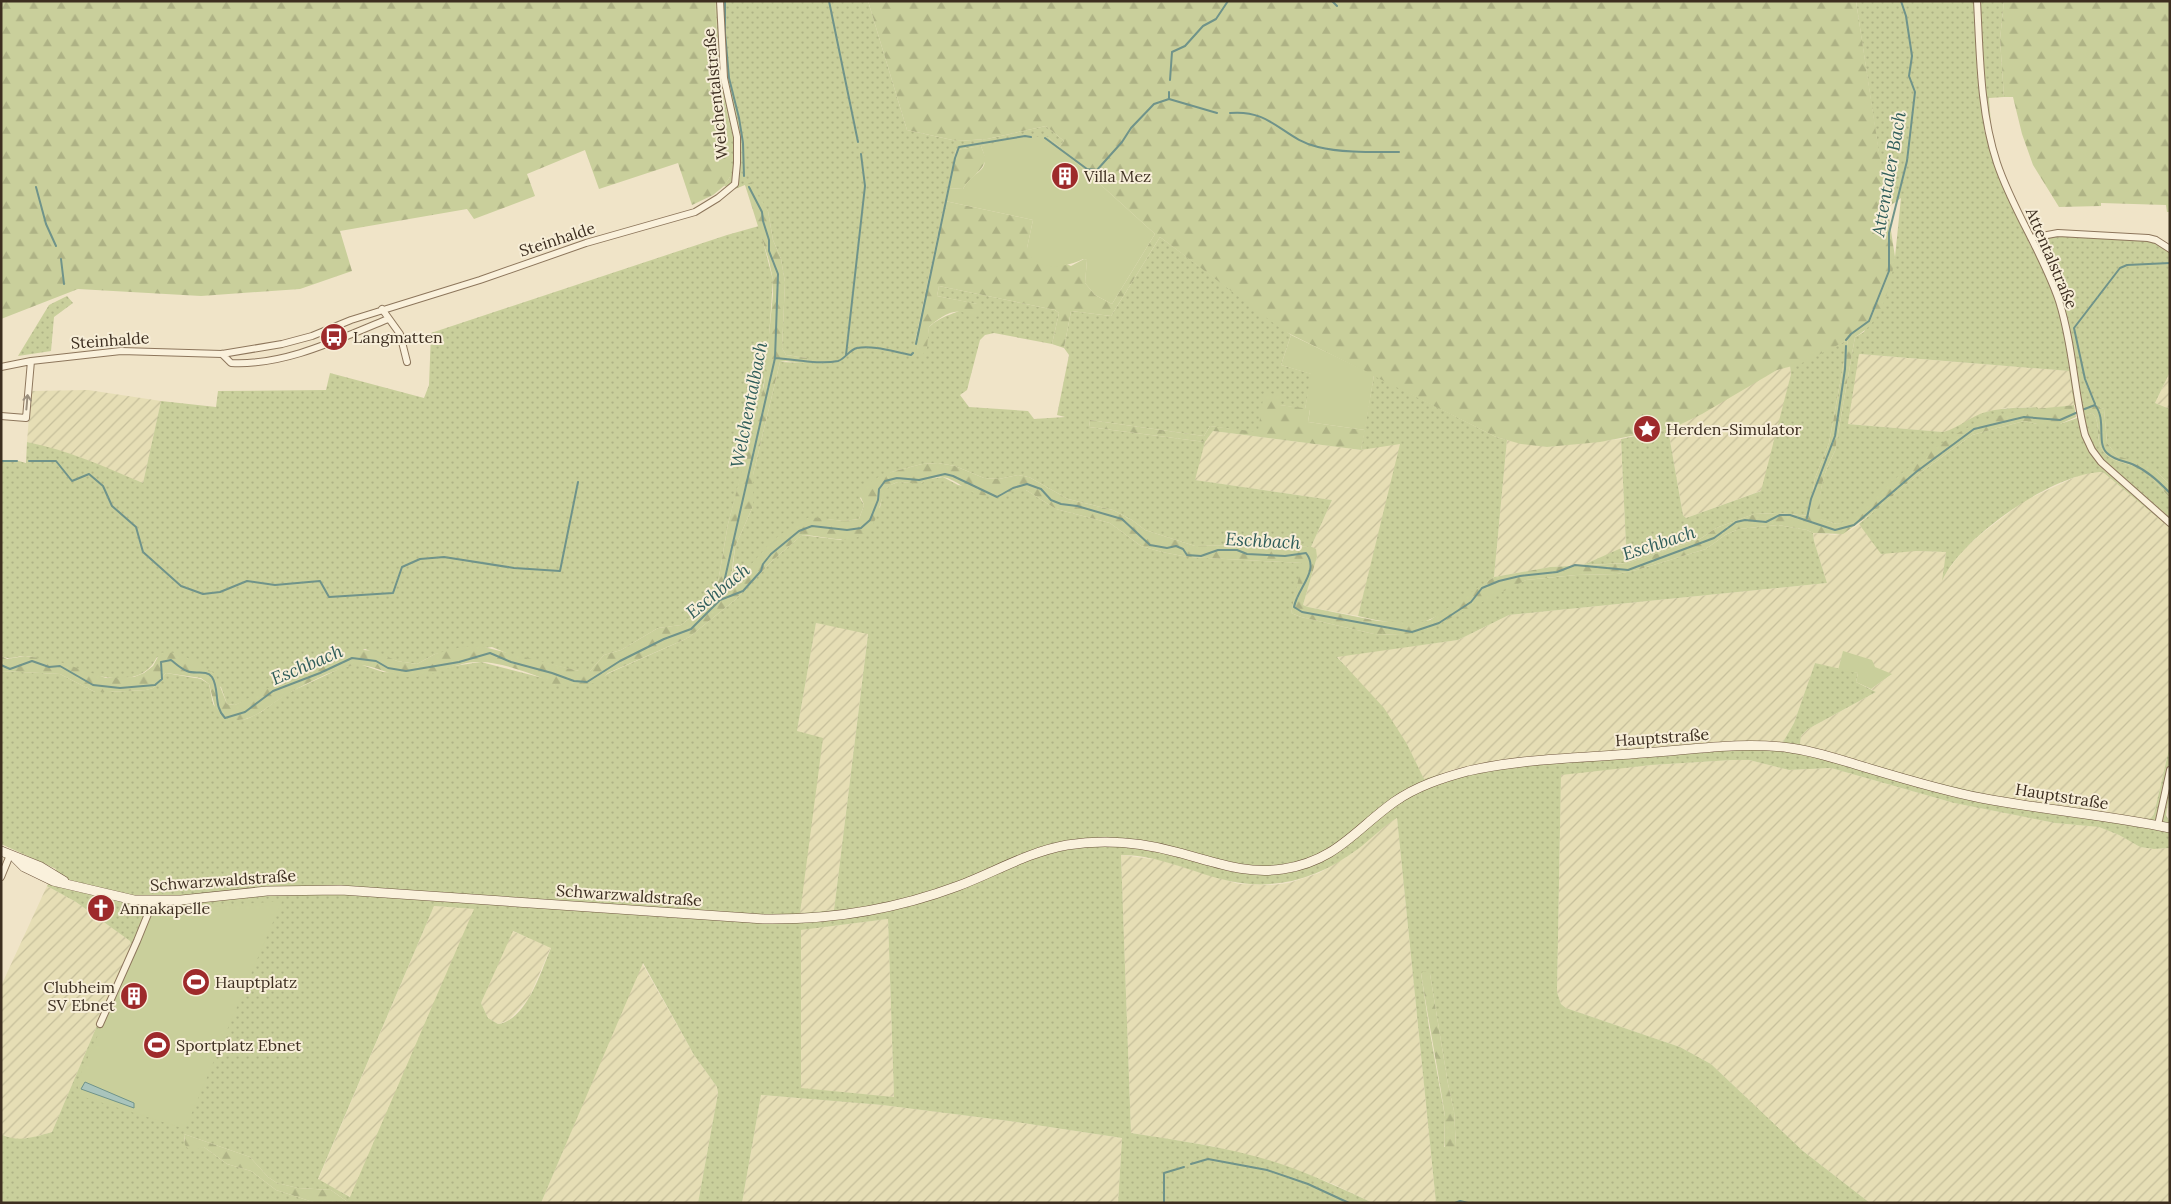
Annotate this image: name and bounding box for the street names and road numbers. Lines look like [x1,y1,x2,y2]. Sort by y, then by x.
street label: Welchentalstraße [698,27,732,161]
street label: Attentalstraße [2021,204,2082,312]
street label: Steinhalde [517,217,598,261]
street label: Steinhalde [70,327,150,353]
street label: Hauptstraße [1614,724,1710,750]
street label: Hauptstraße [2014,779,2110,813]
street label: Schwarzwaldstraße [149,865,297,895]
street label: Schwarzwaldstraße [555,880,703,910]

